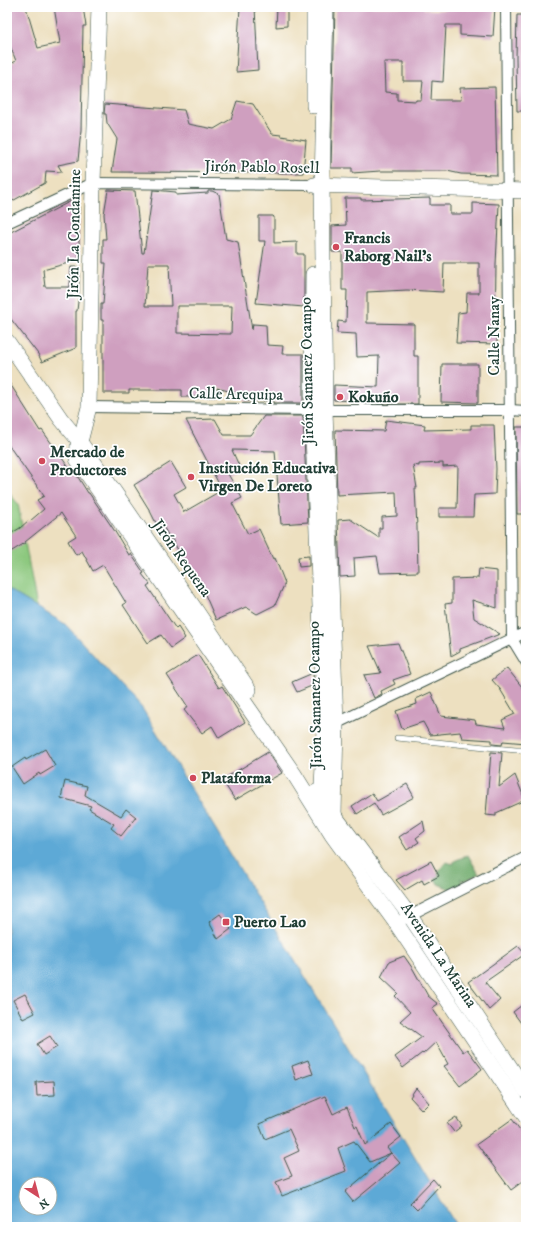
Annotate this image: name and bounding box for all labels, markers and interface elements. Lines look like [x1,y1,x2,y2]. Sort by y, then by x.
street label: Jirón Pablo Rosell [202,156,320,178]
street label: Jirón La Condamine [63,168,85,301]
place label: Francis Raborg Nail's [344,228,432,266]
marker: Francis Raborg Nail's [331,242,341,252]
street label: Calle Nanay [484,296,504,376]
street label: Jirón Samanez Ocampo [296,297,318,447]
street label: Calle Arequipa [189,383,284,405]
place label: Kokuño [348,387,399,407]
marker: Kokuño [335,392,345,402]
place label: Mercado de Productores [50,442,127,480]
marker: Mercado de Productores [37,456,47,466]
place label: Institución Educativa Virgen De Loreto [198,458,337,496]
marker: Institución Educativa Virgen De Loreto [186,472,196,482]
street label: Jirón Requena [147,514,216,601]
street label: Jirón Samanez Ocampo [304,621,326,771]
place label: Plataforma [201,768,272,788]
marker: Plataforma [188,773,198,783]
street label: Avenida La Marina [396,899,482,1012]
place label: Puerto Lao [234,912,306,932]
marker: Puerto Lao [221,917,231,927]
north arrow [18,1176,58,1216]
text: N [36,1195,51,1212]

